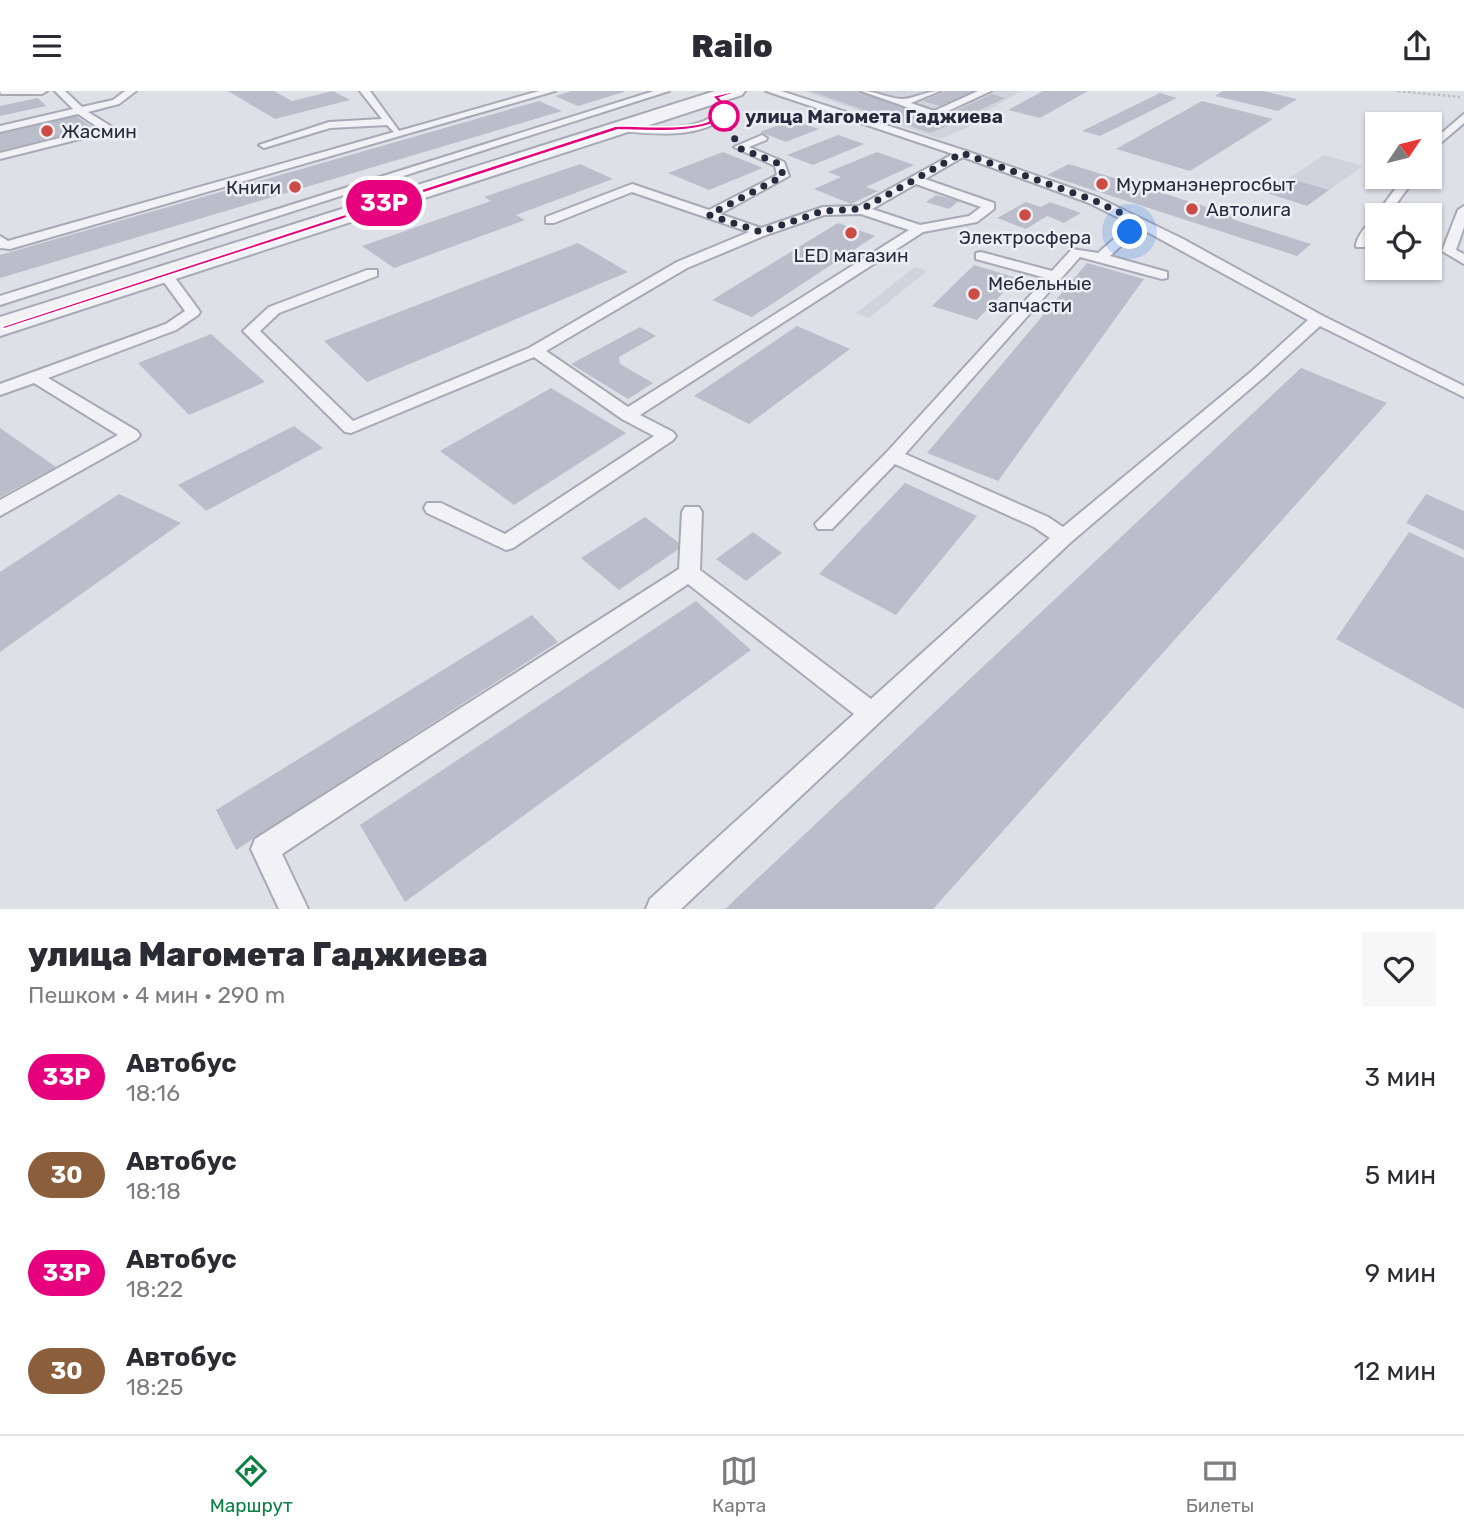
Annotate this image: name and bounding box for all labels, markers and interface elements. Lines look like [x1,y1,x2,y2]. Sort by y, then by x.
icon: menu [28,27,66,65]
text: Railo [691,27,773,65]
icon: share [1398,27,1436,65]
marker: улица Магомета Гаджиева [709,101,739,131]
place label: улица Магомета Гаджиева [745,105,1003,128]
north arrow [1365,112,1442,189]
map controls [1365,112,1442,280]
place label: Жасмин [61,120,137,143]
marker: Жасмин [39,123,55,139]
place label: Мурманэнергосбыт [1116,173,1296,196]
place label: Книги [226,176,281,199]
marker: Мурманэнергосбыт [1094,176,1110,192]
marker: Книги [287,179,303,195]
line badge: 33Р [344,180,424,226]
text: 33Р [360,189,408,217]
place label: Автолига [1206,198,1291,221]
marker: Автолига [1184,201,1200,217]
button: locate [1365,203,1442,280]
marker: Электросфера [1017,207,1033,223]
your location [1112,214,1147,249]
marker: LED магазин [843,225,859,241]
place label: Электросфера [959,226,1091,249]
place label: LED магазин [794,244,908,267]
place label: Мебельные запчасти [988,272,1092,317]
marker: Мебельные запчасти [966,286,982,302]
button: heart [1362,932,1436,1006]
text: улица Магомета Гаджиева [28,935,488,974]
text: Пешком · 4 мин · 290 m [28,981,285,1009]
text: Автобус [126,1048,237,1079]
text: 3 мин [1365,1062,1436,1093]
text: 33Р [43,1063,90,1091]
text: 18:16 [126,1079,180,1107]
text: Автобус [126,1146,237,1177]
text: 5 мин [1365,1160,1436,1191]
text: 30 [50,1161,83,1189]
text: 18:18 [126,1177,181,1205]
text: Автобус [126,1244,237,1275]
text: 9 мин [1365,1258,1436,1289]
text: 33Р [43,1259,90,1287]
text: 18:22 [126,1275,183,1303]
text: Автобус [126,1342,237,1373]
text: 12 мин [1354,1356,1436,1387]
text: 30 [50,1357,83,1385]
text: 18:25 [126,1373,184,1401]
tab: Маршрут [210,1452,293,1517]
tab: Карта [712,1452,766,1517]
tab: Билеты [1186,1452,1254,1517]

